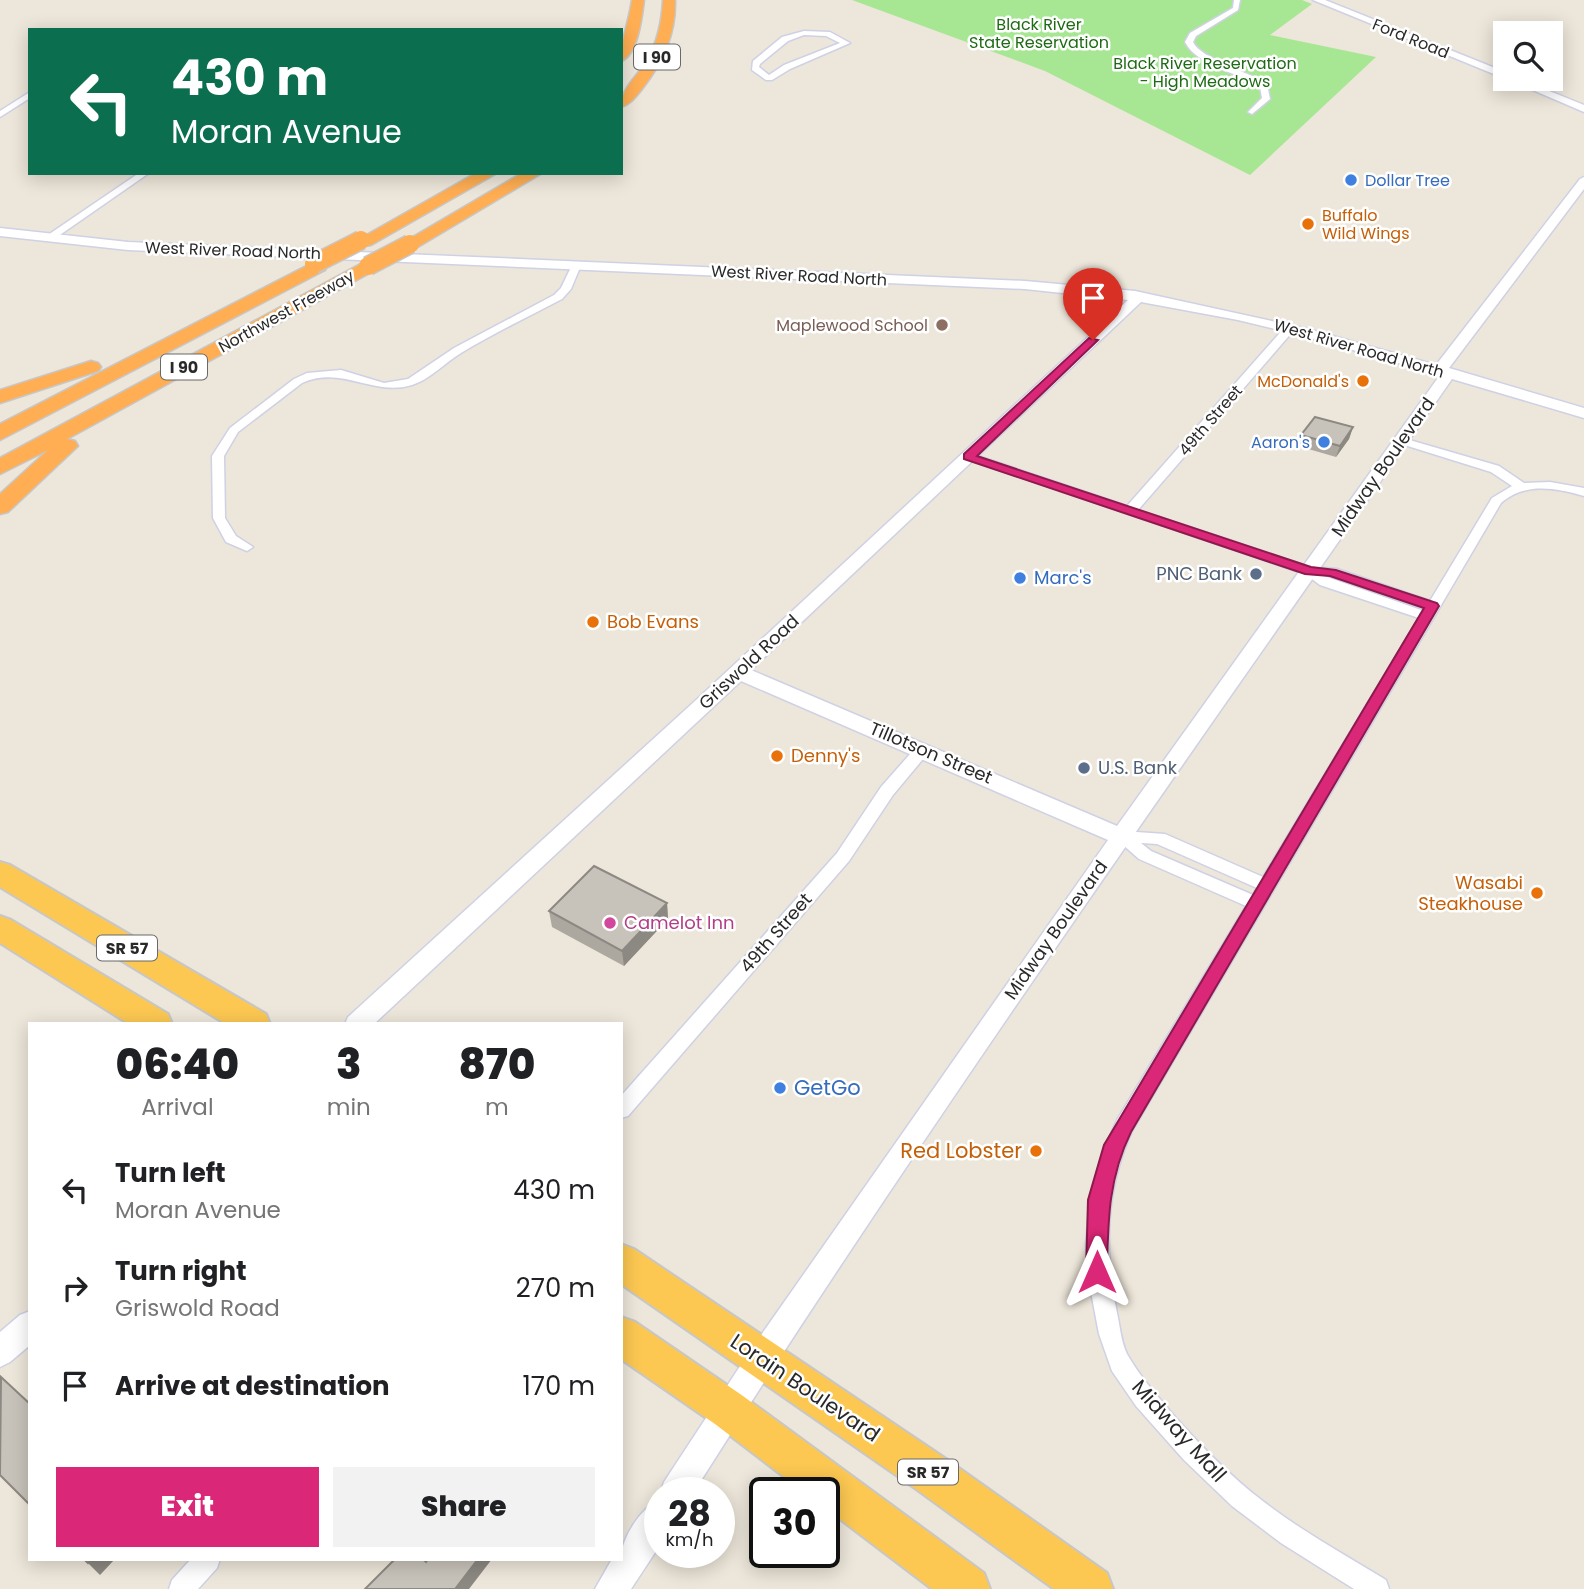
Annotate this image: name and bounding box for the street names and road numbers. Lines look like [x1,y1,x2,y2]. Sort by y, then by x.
street label: Ford Road [1369,13,1453,64]
road number: I 90 [634,44,680,69]
street label: West River Road North [145,236,321,265]
street label: West River Road North [710,259,888,292]
street label: Northwest Freeway [214,265,358,358]
street label: West River Road North [1271,313,1447,384]
road number: I 90 [161,354,207,380]
street label: 49th Street [1173,380,1248,461]
street label: Midway Boulevard [1325,392,1440,541]
street label: Griswold Road [693,608,804,715]
street label: Tillotson Street [866,715,996,790]
street label: Midway Boulevard [998,855,1113,1004]
street label: 49th Street [734,887,817,978]
road number: SR 57 [97,936,157,960]
street label: Lorain Boulevard [725,1327,886,1448]
street label: Midway Mall [1125,1373,1233,1488]
road number: SR 57 [898,1460,958,1484]

